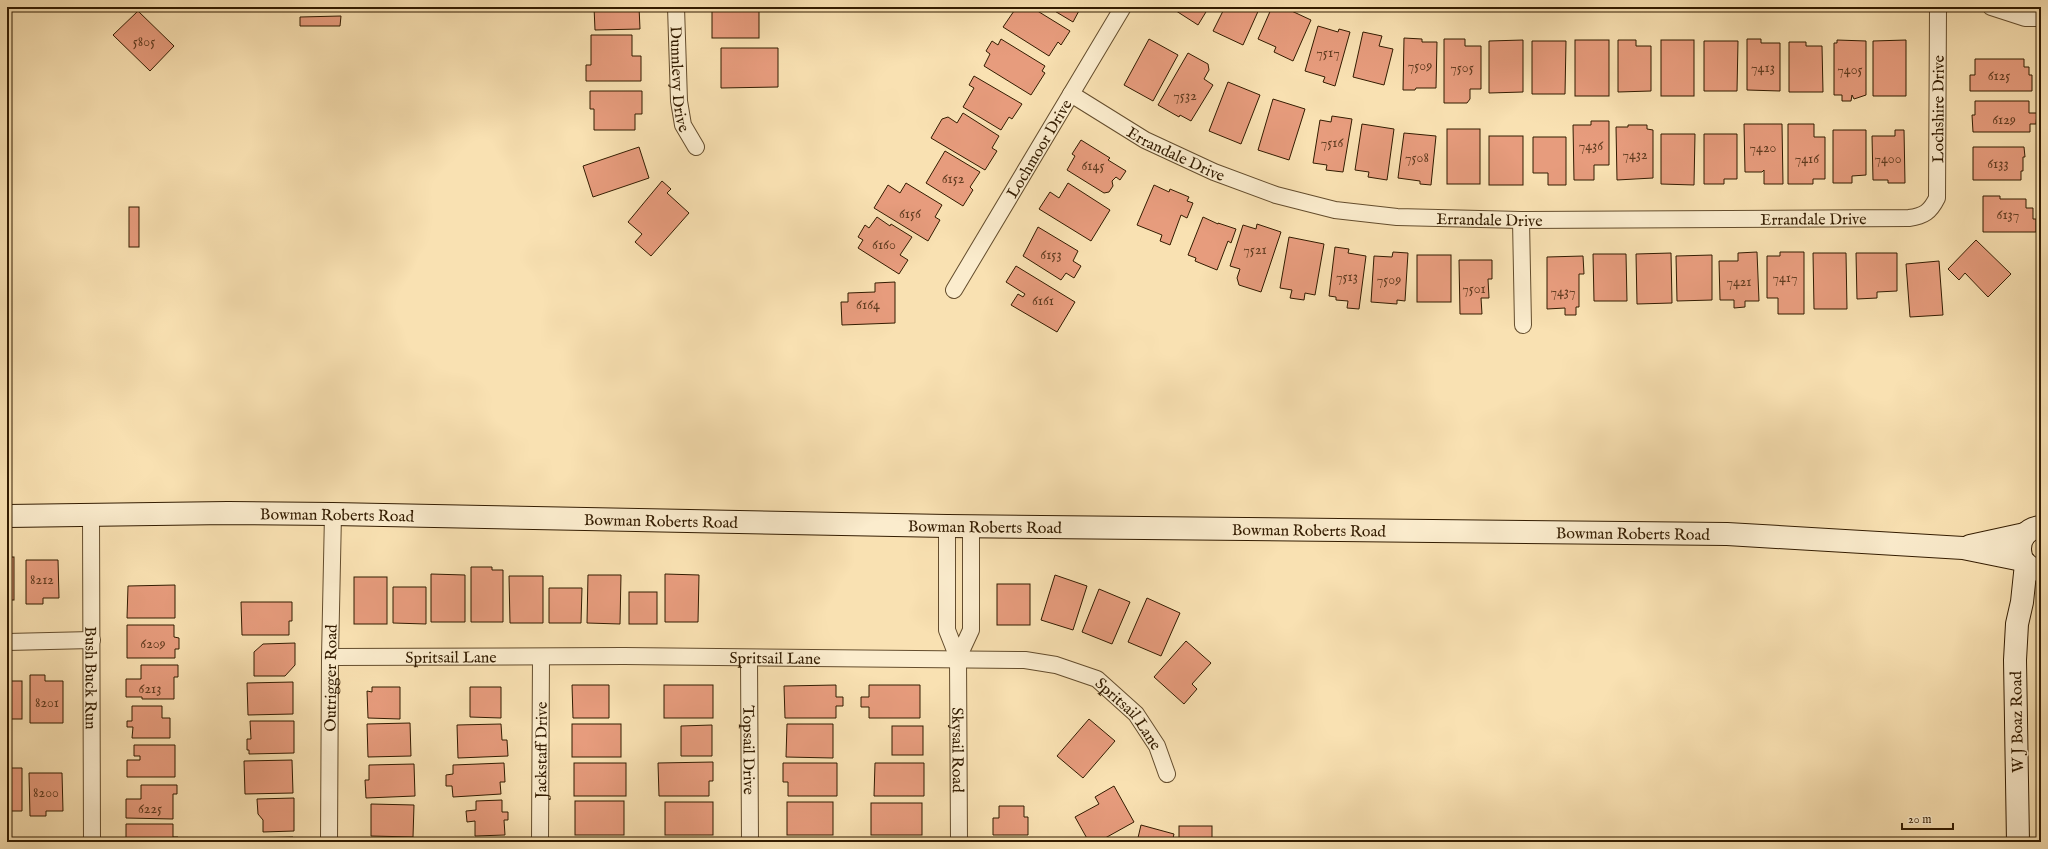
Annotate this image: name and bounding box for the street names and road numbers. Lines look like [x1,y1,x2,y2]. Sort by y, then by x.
street label: Dunnlevy Drive [665,26,693,137]
street label: Lochshire Drive [1929,55,1950,163]
street label: Lochmoor Drive [1003,96,1078,202]
street label: Errandale Drive [1122,123,1227,187]
street label: Errandale Drive [1436,210,1543,232]
street label: Errandale Drive [1760,210,1867,231]
street label: Bowman Roberts Road [260,505,415,528]
street label: Bowman Roberts Road [584,511,739,534]
street label: Bowman Roberts Road [908,517,1062,539]
street label: Bowman Roberts Road [1232,521,1386,543]
street label: Bowman Roberts Road [1556,524,1710,546]
street label: Outrigger Road [322,624,343,732]
street label: Bush Buck Run [79,626,100,730]
street label: Spritsail Lane [405,648,497,669]
street label: Spritsail Lane [729,649,821,670]
street label: W J Boaz Road [2007,670,2029,773]
street label: Spritsail Lane [1090,674,1165,754]
street label: Jackstaff Drive [532,702,553,800]
street label: Topsail Drive [737,705,758,795]
street label: Skysail Road [946,707,967,793]

